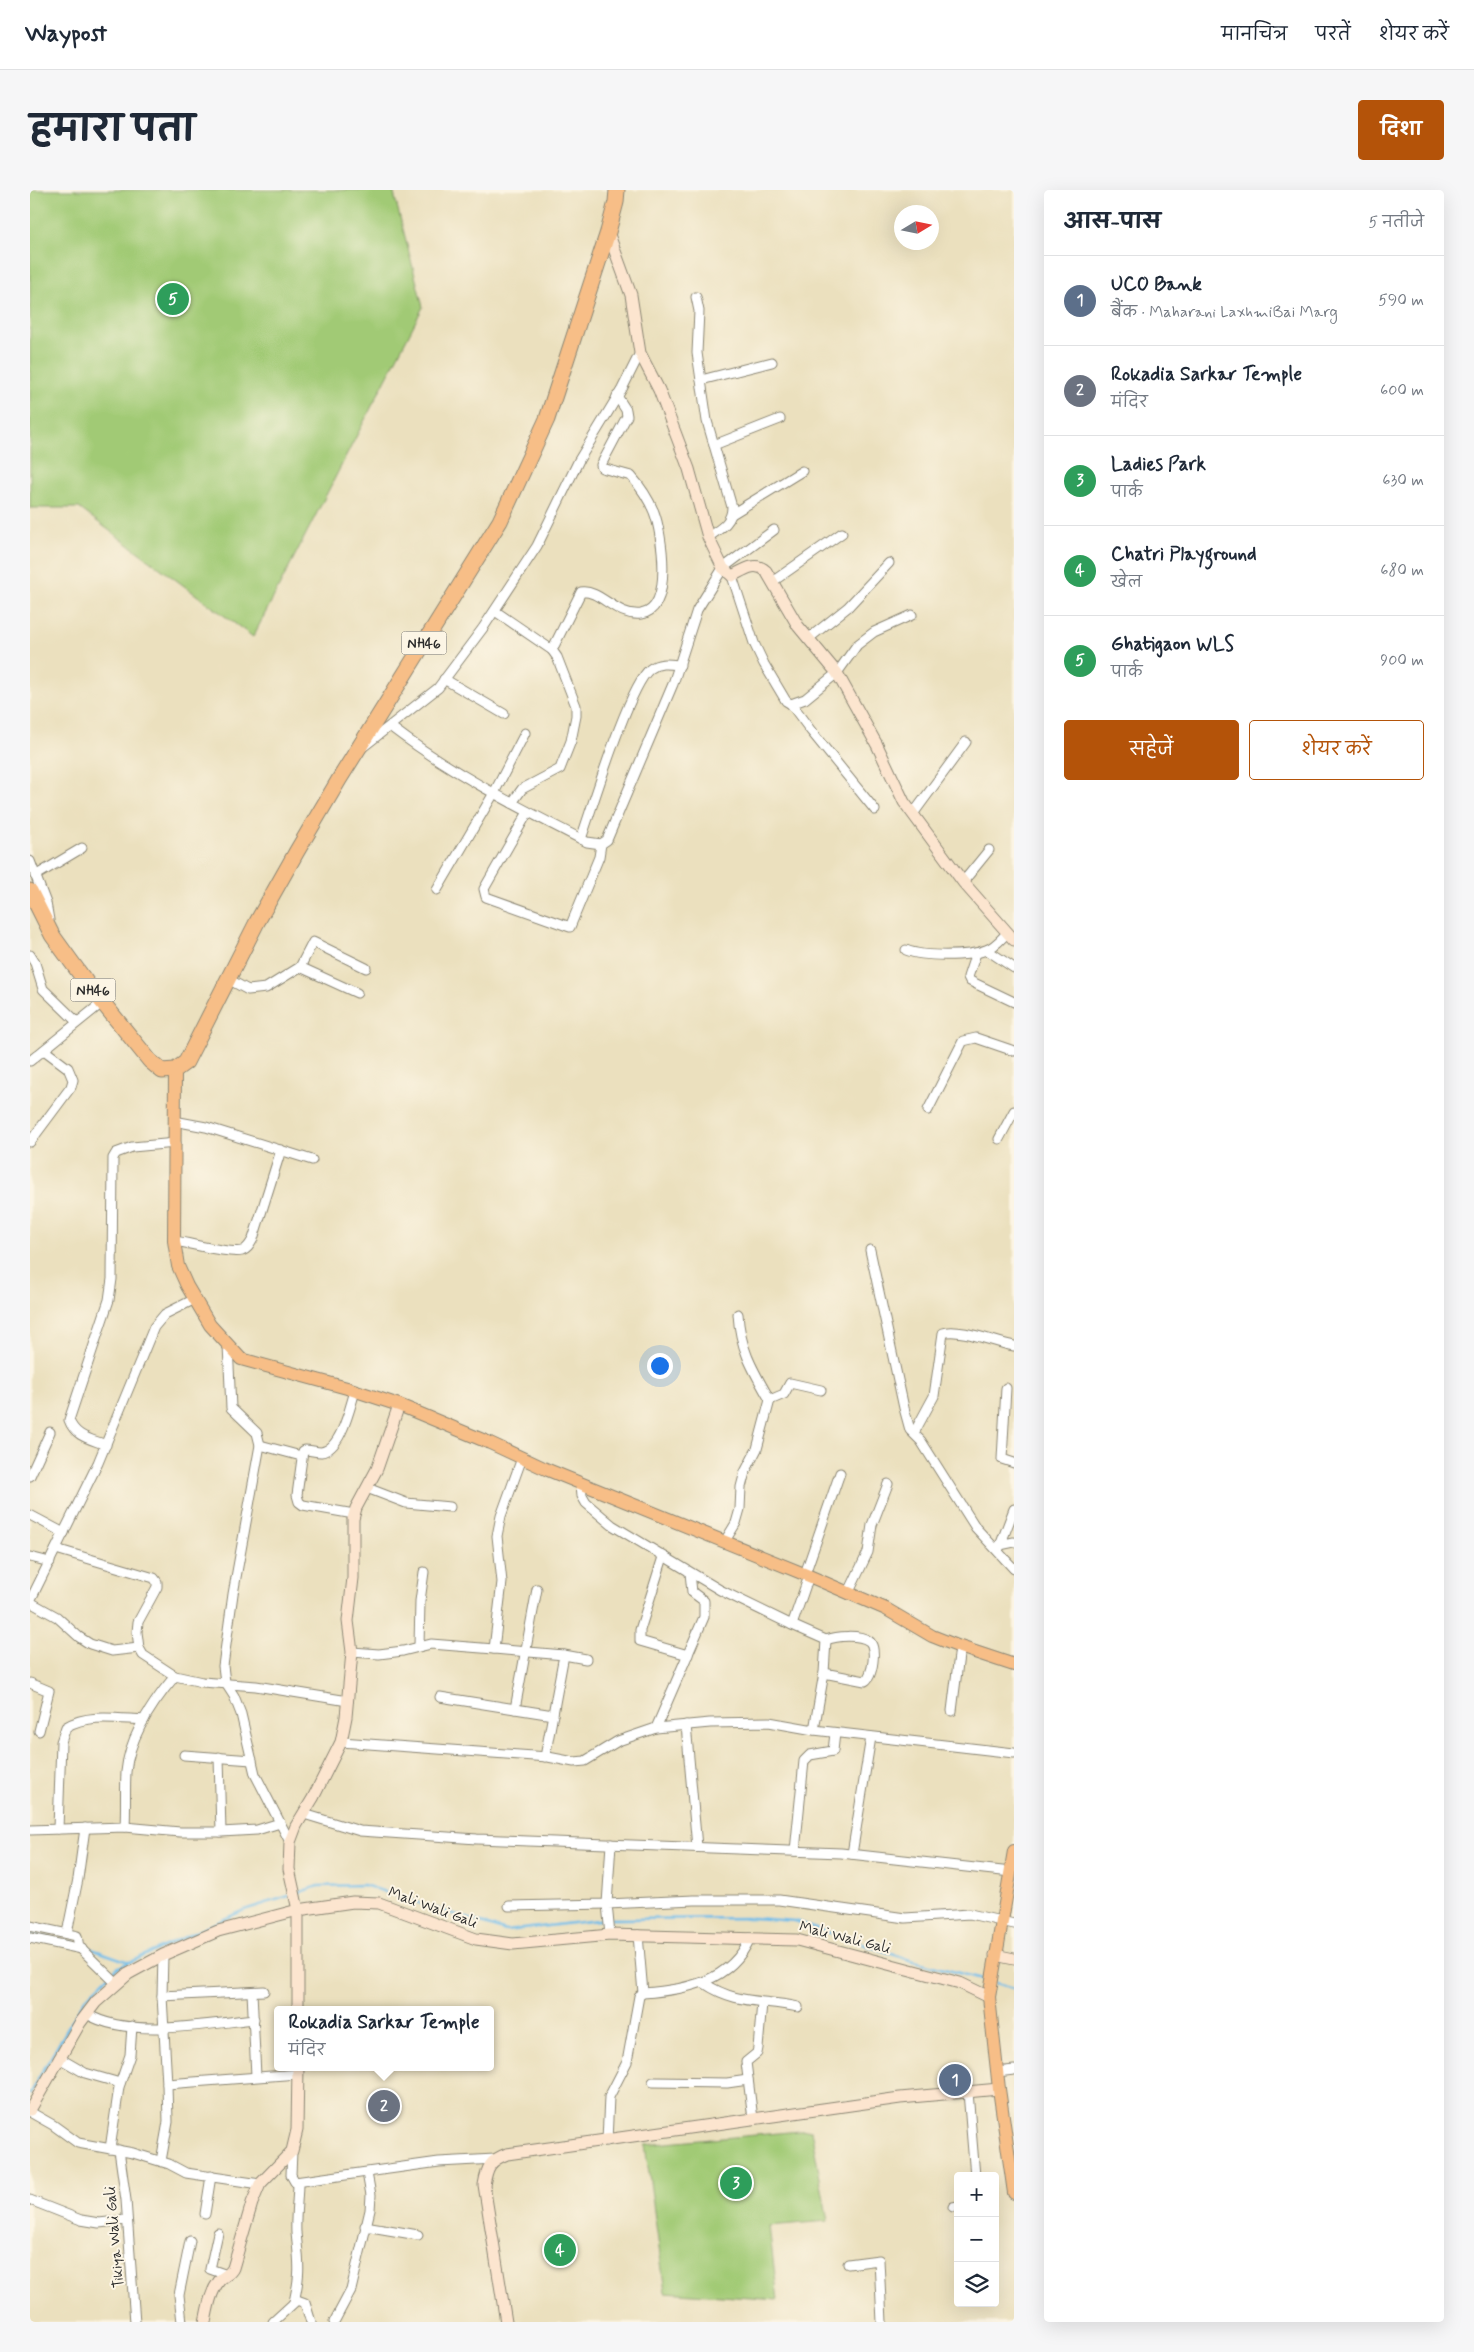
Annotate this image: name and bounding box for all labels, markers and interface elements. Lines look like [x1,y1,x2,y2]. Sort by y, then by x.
text: Waypost [25,19,107,50]
text: मानचित्र [1221,23,1287,47]
text: परतें [1315,23,1351,47]
text: शेयर करें [1379,23,1449,47]
button: दिशा [1358,100,1444,160]
text: हमारा पता [30,107,195,153]
north arrow [894,205,939,250]
text: आस-पास [1064,208,1161,236]
text: 5 नतीजे [1369,212,1424,233]
text: UCO Bank [1111,272,1202,297]
pin: 5 [157,280,189,318]
text: 1 [1076,290,1084,311]
text: 590 m [1378,290,1424,311]
text: बैंक · Maharani LaxhmiBai Marg [1111,302,1338,323]
text: Rokadia Sarkar Temple [1111,362,1302,387]
text: 2 [1076,380,1084,401]
text: 600 m [1380,380,1424,401]
text: मंदिर [1111,392,1148,413]
text: Ladies Park [1111,452,1206,477]
text: 3 [1076,470,1084,491]
text: 630 m [1382,470,1424,491]
text: पार्क [1111,482,1142,503]
text: Chatri Playground [1111,542,1257,567]
text: 4 [1075,560,1085,581]
text: 680 m [1380,560,1424,581]
text: खेल [1111,572,1142,593]
road number: NH46 [402,632,446,654]
text: Ghatigaon WLS [1111,632,1234,657]
text: 5 [1075,650,1085,671]
text: 900 m [1380,650,1424,671]
text: पार्क [1111,662,1142,683]
button: सहेजें [1064,720,1239,780]
button: शेयर करें [1249,720,1424,780]
road number: NH46 [70,978,116,1002]
your location [647,1353,673,1379]
street label: Mali Wali Gali [385,1883,480,1933]
street label: Mali Wali Gali [797,1917,893,1959]
popup [274,2006,494,2071]
text: Rokadia Sarkar Temple [288,2010,480,2035]
text: मंदिर [288,2040,325,2061]
pin: 1 [939,2061,971,2099]
pin: 2 [368,2087,400,2125]
pin: 3 [720,2164,752,2202]
map controls [954,2172,999,2307]
button: + [954,2172,999,2217]
street label: Tikiya Wali Gali [101,2185,129,2289]
button: − [954,2217,999,2262]
pin: 4 [544,2231,576,2269]
button: layers [954,2262,999,2307]

